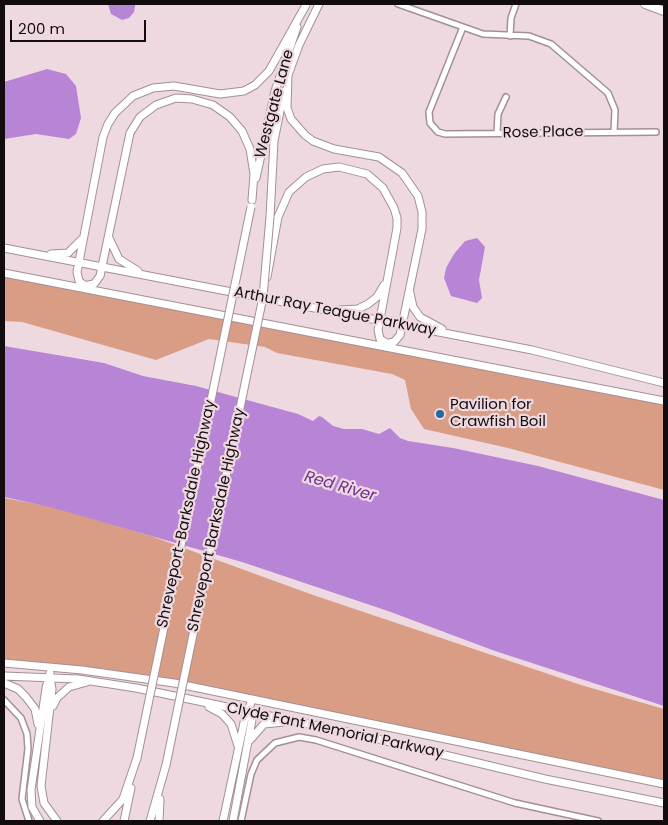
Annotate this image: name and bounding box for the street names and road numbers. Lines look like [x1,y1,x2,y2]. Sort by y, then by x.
street label: Westgate Lane [252,48,298,160]
street label: Rose Place [502,123,584,143]
street label: Arthur Ray Teague Parkway [233,284,437,340]
street label: Shreveport-Barksdale Highway [154,398,220,630]
street label: Shreveport Barksdale Highway [184,406,250,634]
street label: Clyde Fant Memorial Parkway [225,699,445,763]

